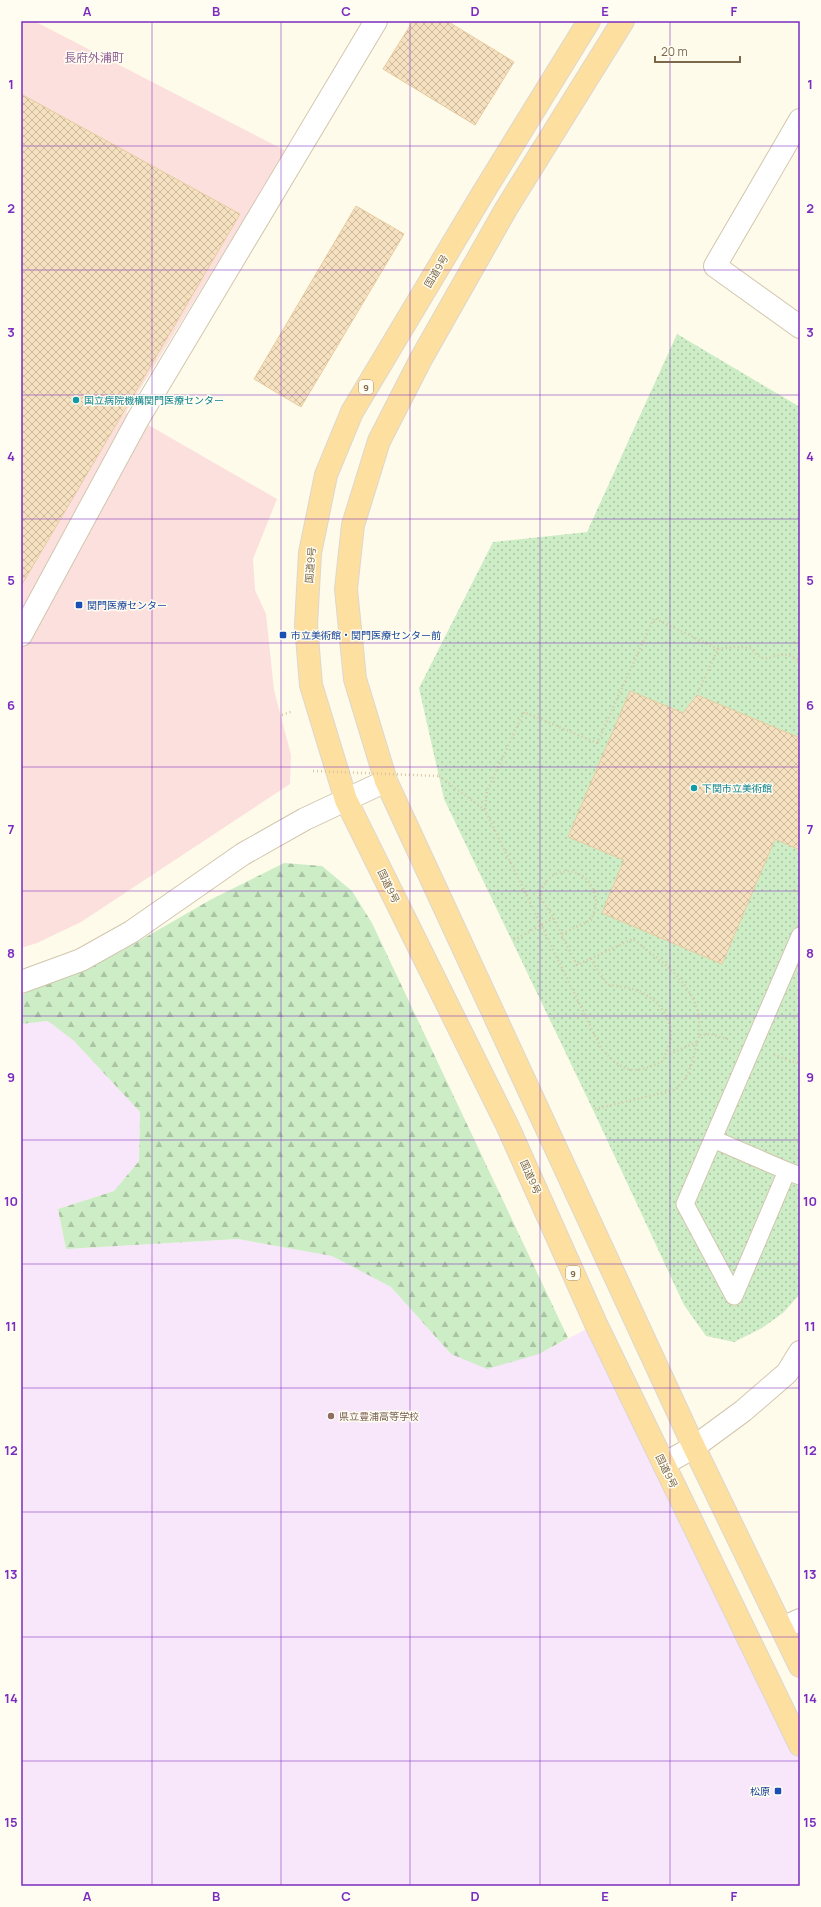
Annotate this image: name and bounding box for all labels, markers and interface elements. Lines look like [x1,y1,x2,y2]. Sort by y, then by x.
text: A [83,2,92,20]
text: B [212,2,220,20]
text: C [341,2,351,20]
text: D [470,2,480,20]
text: E [601,2,609,20]
text: F [731,2,738,20]
scale bar [655,38,740,64]
text: 20 m [661,43,688,60]
district label: 長府外浦町 [64,49,124,66]
text: 1 [8,75,14,93]
text: 1 [807,75,813,93]
text: 2 [7,199,15,217]
text: 2 [806,199,814,217]
street label: 国道9号 [421,252,451,290]
text: 3 [7,323,15,341]
text: 3 [806,323,814,341]
road number: 9 [359,380,373,394]
place label: 国立病院機構関門医療センター [84,393,224,407]
marker: 国立病院機構関門医療センター [71,395,81,405]
text: 4 [7,447,15,465]
text: 4 [806,447,814,465]
street label: 国道9号 [301,546,319,584]
text: 5 [7,571,15,589]
text: 5 [806,571,814,589]
place label: 関門医療センター [87,598,167,612]
marker: 関門医療センター [74,600,84,610]
place label: 市立美術館・関門医療センター前 [291,628,441,642]
marker: 市立美術館・関門医療センター前 [278,630,288,640]
text: 6 [7,696,15,714]
text: 6 [806,696,814,714]
place label: 下関市立美術館 [702,781,772,795]
marker: 下関市立美術館 [689,783,699,793]
text: 7 [8,820,15,838]
text: 7 [807,820,814,838]
street label: 国道9号 [375,867,403,905]
text: 8 [7,944,15,962]
text: 8 [806,944,814,962]
text: 9 [7,1068,15,1086]
text: 9 [806,1068,814,1086]
street label: 国道9号 [517,1158,545,1196]
text: 10 [4,1192,18,1210]
text: 10 [803,1192,817,1210]
road number: 9 [566,1266,580,1280]
text: 11 [5,1317,17,1335]
text: 11 [804,1317,816,1335]
place label: 県立豊浦高等学校 [339,1409,419,1423]
marker: 県立豊浦高等学校 [326,1411,336,1421]
text: 12 [4,1441,18,1459]
text: 12 [803,1441,817,1459]
street label: 国道9号 [653,1452,681,1490]
text: 13 [4,1565,18,1583]
text: 13 [803,1565,817,1583]
text: 14 [4,1689,18,1707]
text: 14 [803,1689,817,1707]
place label: 松原 [750,1784,770,1798]
marker: 松原 [773,1786,783,1796]
text: 15 [4,1813,18,1831]
text: 15 [803,1813,817,1831]
text: A [83,1887,92,1905]
text: B [212,1887,220,1905]
text: C [341,1887,351,1905]
text: D [470,1887,480,1905]
text: E [601,1887,609,1905]
text: F [731,1887,738,1905]

